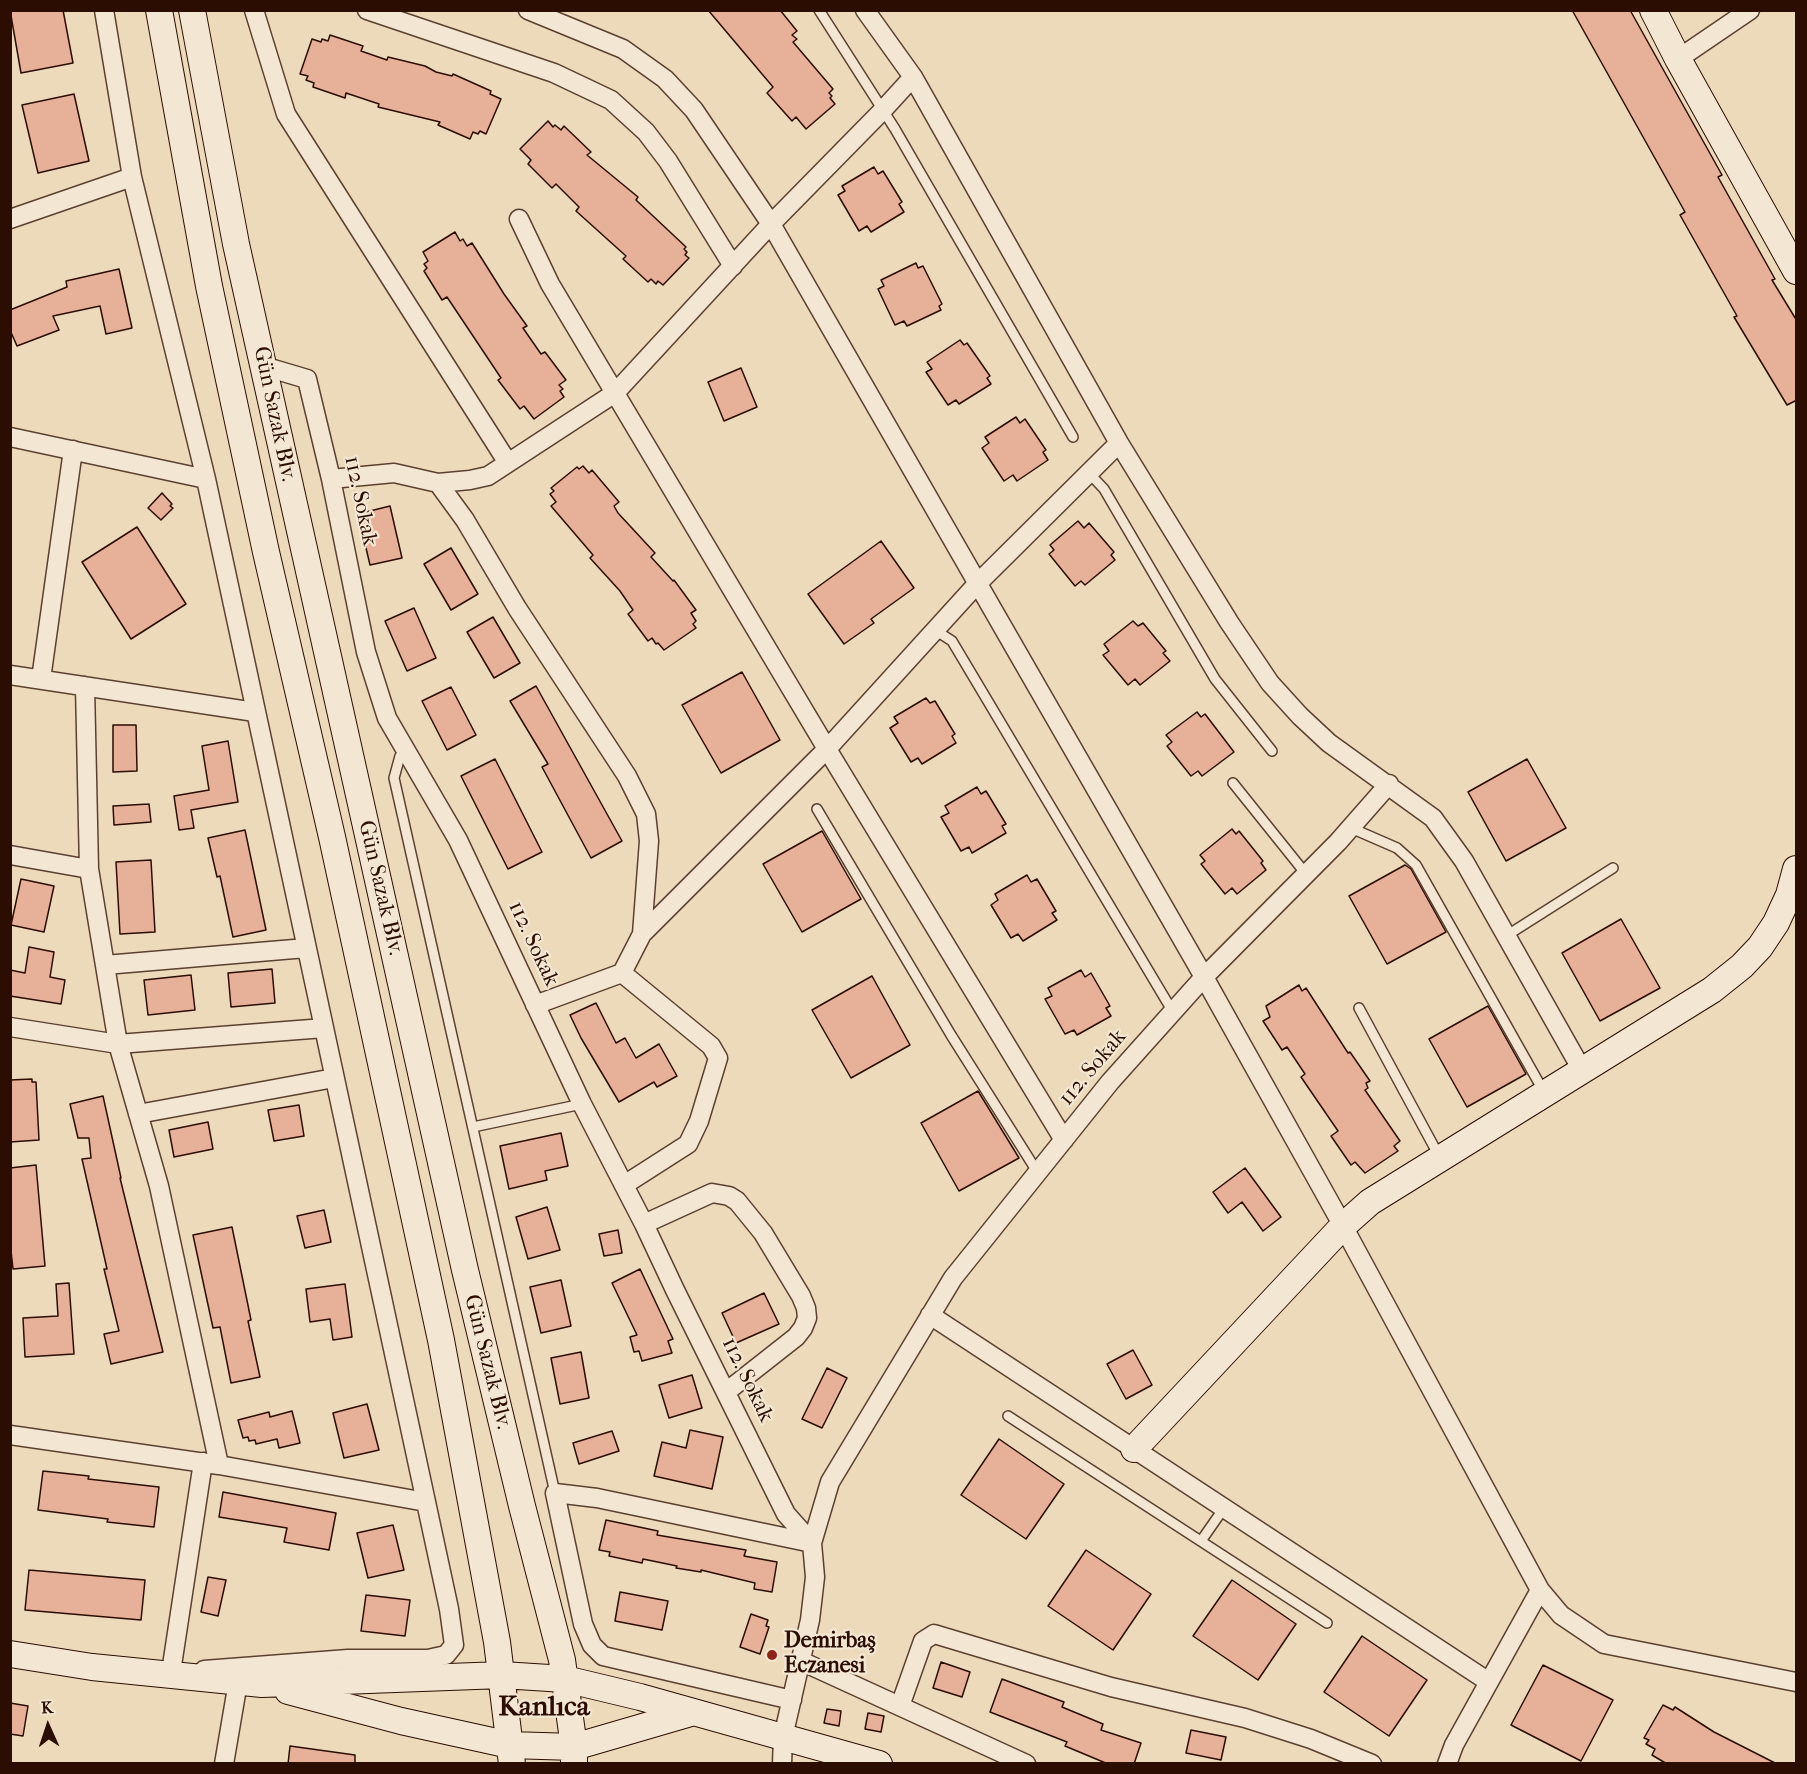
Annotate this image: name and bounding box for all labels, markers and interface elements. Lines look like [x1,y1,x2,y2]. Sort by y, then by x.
street label: Gün Sazak Blv. [247,344,301,484]
street label: 112. Sokak [338,454,382,548]
street label: Gün Sazak Blv. [352,818,408,958]
street label: 112. Sokak [502,897,564,991]
street label: 112. Sokak [1054,1025,1132,1111]
street label: Gün Sazak Blv. [458,1292,516,1432]
street label: 112. Sokak [715,1333,779,1427]
place label: Demirbaş Eczanesi [784,1629,876,1681]
marker: Demirbaş Eczanesi [765,1648,779,1662]
district label: Kanlıca [498,1691,590,1725]
north arrow [18,1696,78,1756]
text: K [41,1698,53,1717]

